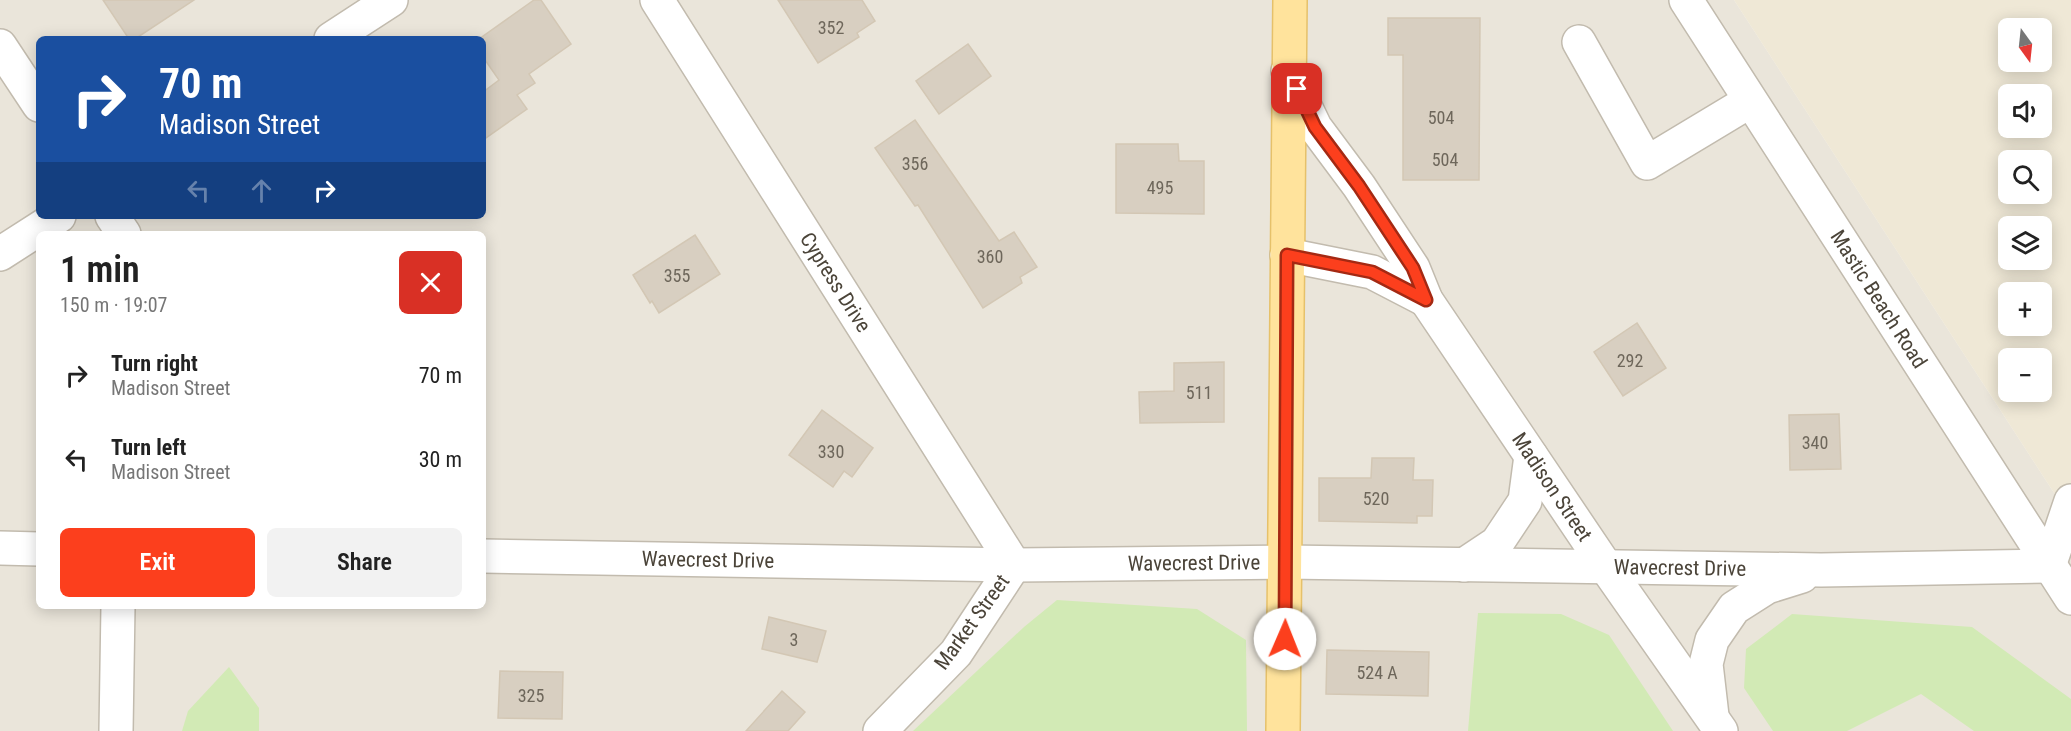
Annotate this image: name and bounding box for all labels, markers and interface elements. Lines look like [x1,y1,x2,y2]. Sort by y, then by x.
house number: 352 [818,17,844,38]
north arrow [1998,18,2052,72]
map controls [1998,18,2052,402]
text: 70 m [159,59,242,108]
icon: right [60,60,138,138]
pin [1271,63,1322,114]
icon: arrive [1280,72,1313,105]
button: sound [1998,84,2052,138]
house number: 504 [1428,107,1454,128]
text: Madison Street [159,109,320,141]
house number: 504 [1432,149,1458,170]
button: search [1998,150,2052,204]
house number: 356 [902,153,928,174]
icon: left [182,174,215,207]
icon: ahead [245,174,278,207]
icon: right [308,174,341,207]
house number: 495 [1147,177,1173,198]
button: layers [1998,216,2052,270]
street label: Mastic Beach Road [1825,226,1932,373]
street label: Cypress Drive [795,228,876,337]
house number: 360 [977,246,1003,267]
text: 1 min [60,249,140,291]
button: close [399,251,462,314]
house number: 355 [664,265,690,286]
button: + [1998,282,2052,336]
text: 150 m · 19:07 [60,293,167,317]
button: − [1998,348,2052,402]
house number: 292 [1617,350,1643,371]
text: Turn right [111,351,198,376]
icon: right [60,359,93,392]
text: 70 m [419,363,462,388]
text: Madison Street [111,376,231,400]
house number: 511 [1186,382,1212,403]
street label: Madison Street [1507,428,1597,546]
house number: 340 [1802,432,1828,453]
text: Turn left [111,435,186,460]
house number: 330 [818,441,844,462]
icon: left [60,443,93,476]
text: 30 m [419,447,462,472]
text: Madison Street [111,460,231,484]
house number: 520 [1363,488,1389,509]
button: Exit [60,528,255,597]
button: Share [267,528,462,597]
street label: Wavecrest Drive [641,547,775,573]
street label: Wavecrest Drive [1127,550,1261,576]
street label: Wavecrest Drive [1613,555,1746,581]
street label: Market Street [929,570,1015,674]
position arrow [1253,607,1317,671]
house number: 3 [790,629,798,650]
house number: 524 A [1356,662,1398,683]
house number: 325 [518,685,544,706]

